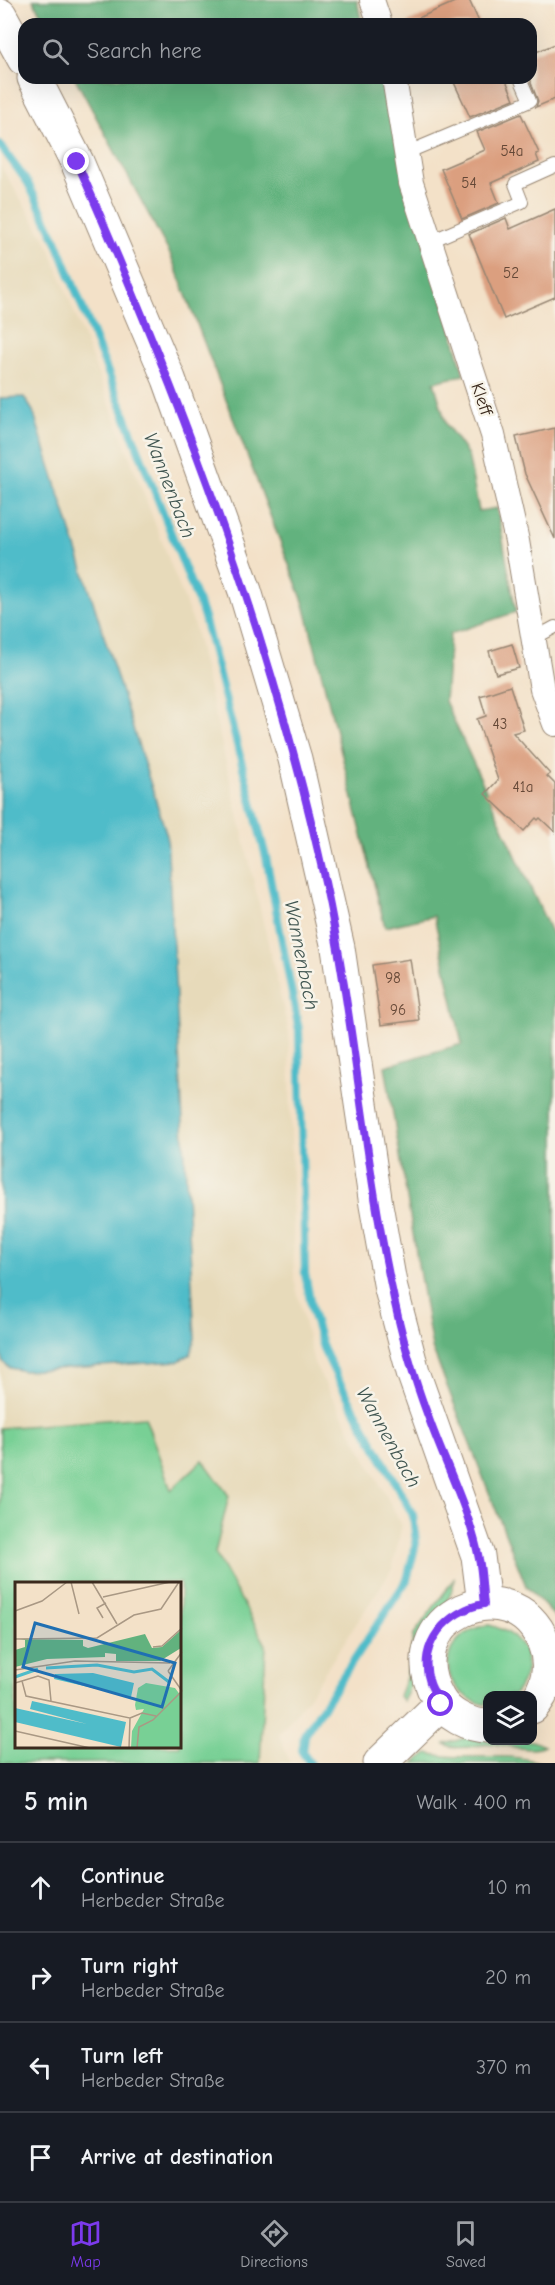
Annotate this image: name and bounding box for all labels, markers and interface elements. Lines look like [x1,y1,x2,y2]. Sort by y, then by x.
search box [18,18,537,84]
icon: search [39,35,72,68]
text: Search here [87,38,202,64]
house number: 54a [500,142,524,160]
route end [63,148,89,174]
house number: 54 [461,174,477,192]
house number: 52 [503,264,519,282]
street label: Kleff [466,380,497,419]
water label: Wannenbach [139,429,200,541]
house number: 43 [493,715,507,733]
house number: 41a [513,778,533,796]
water label: Wannenbach [280,898,323,1012]
house number: 98 [385,969,401,987]
house number: 96 [390,1001,406,1019]
water label: Wannenbach [351,1383,426,1492]
inset map [15,1582,182,1748]
route start [427,1690,453,1716]
map controls [483,1691,537,1745]
button: layers [483,1691,537,1745]
text: 5 min [24,1787,88,1817]
text: Walk · 400 m [417,1791,531,1814]
text: Continue [81,1863,164,1889]
icon: ahead [24,1871,57,1904]
text: 10 m [488,1876,531,1899]
text: Herbeder Straße [81,1889,225,1912]
text: Turn right [81,1953,178,1979]
icon: right [24,1961,57,1994]
text: 20 m [485,1966,531,1989]
text: Herbeder Straße [81,1979,225,2002]
text: Turn left [81,2043,163,2069]
icon: left [24,2051,57,2084]
text: 370 m [476,2056,531,2079]
text: Herbeder Straße [81,2069,225,2092]
icon: arrive [24,2141,57,2174]
text: Arrive at destination [81,2144,273,2170]
tab: Map [69,2217,102,2271]
tab: Directions [240,2217,308,2271]
tab: Saved [446,2217,486,2271]

